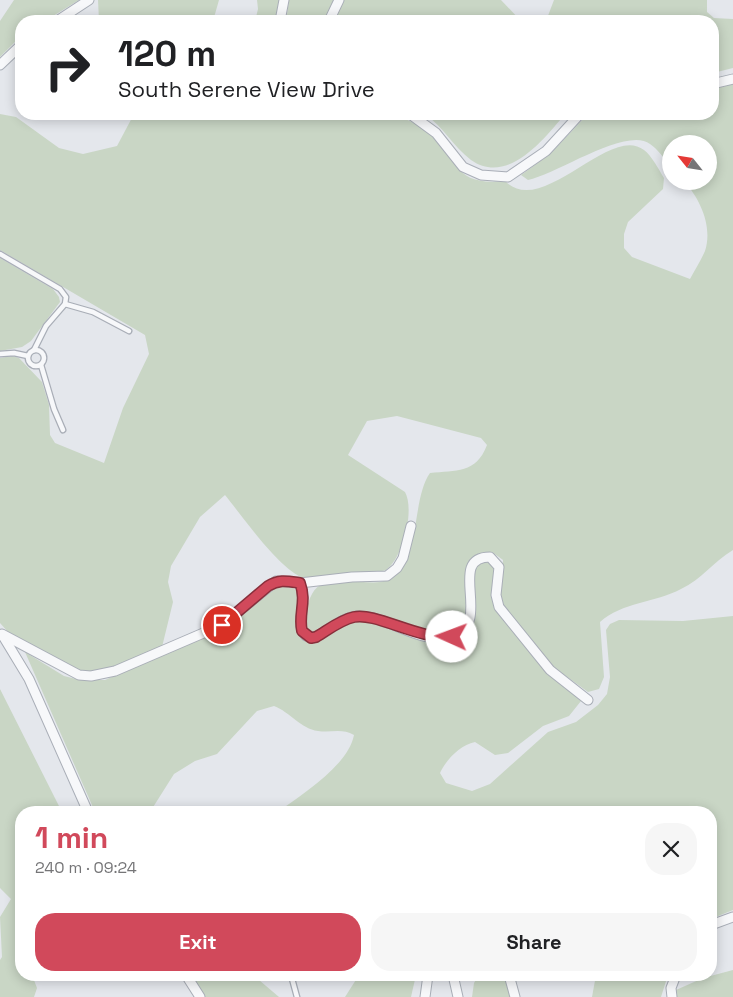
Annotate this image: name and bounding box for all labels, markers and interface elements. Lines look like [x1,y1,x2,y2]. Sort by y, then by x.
text: 120 m [118,32,216,76]
icon: right [35,35,100,100]
text: South Serene View Drive [118,75,375,103]
north arrow [662,135,718,190]
map controls [662,135,717,190]
pin [201,604,243,646]
position arrow [425,610,477,662]
icon: arrive [208,611,236,639]
text: 1 min [35,818,108,857]
button: close [645,823,697,875]
text: 240 m · 09:24 [35,857,137,878]
button: Exit [35,913,361,971]
button: Share [371,913,697,971]

